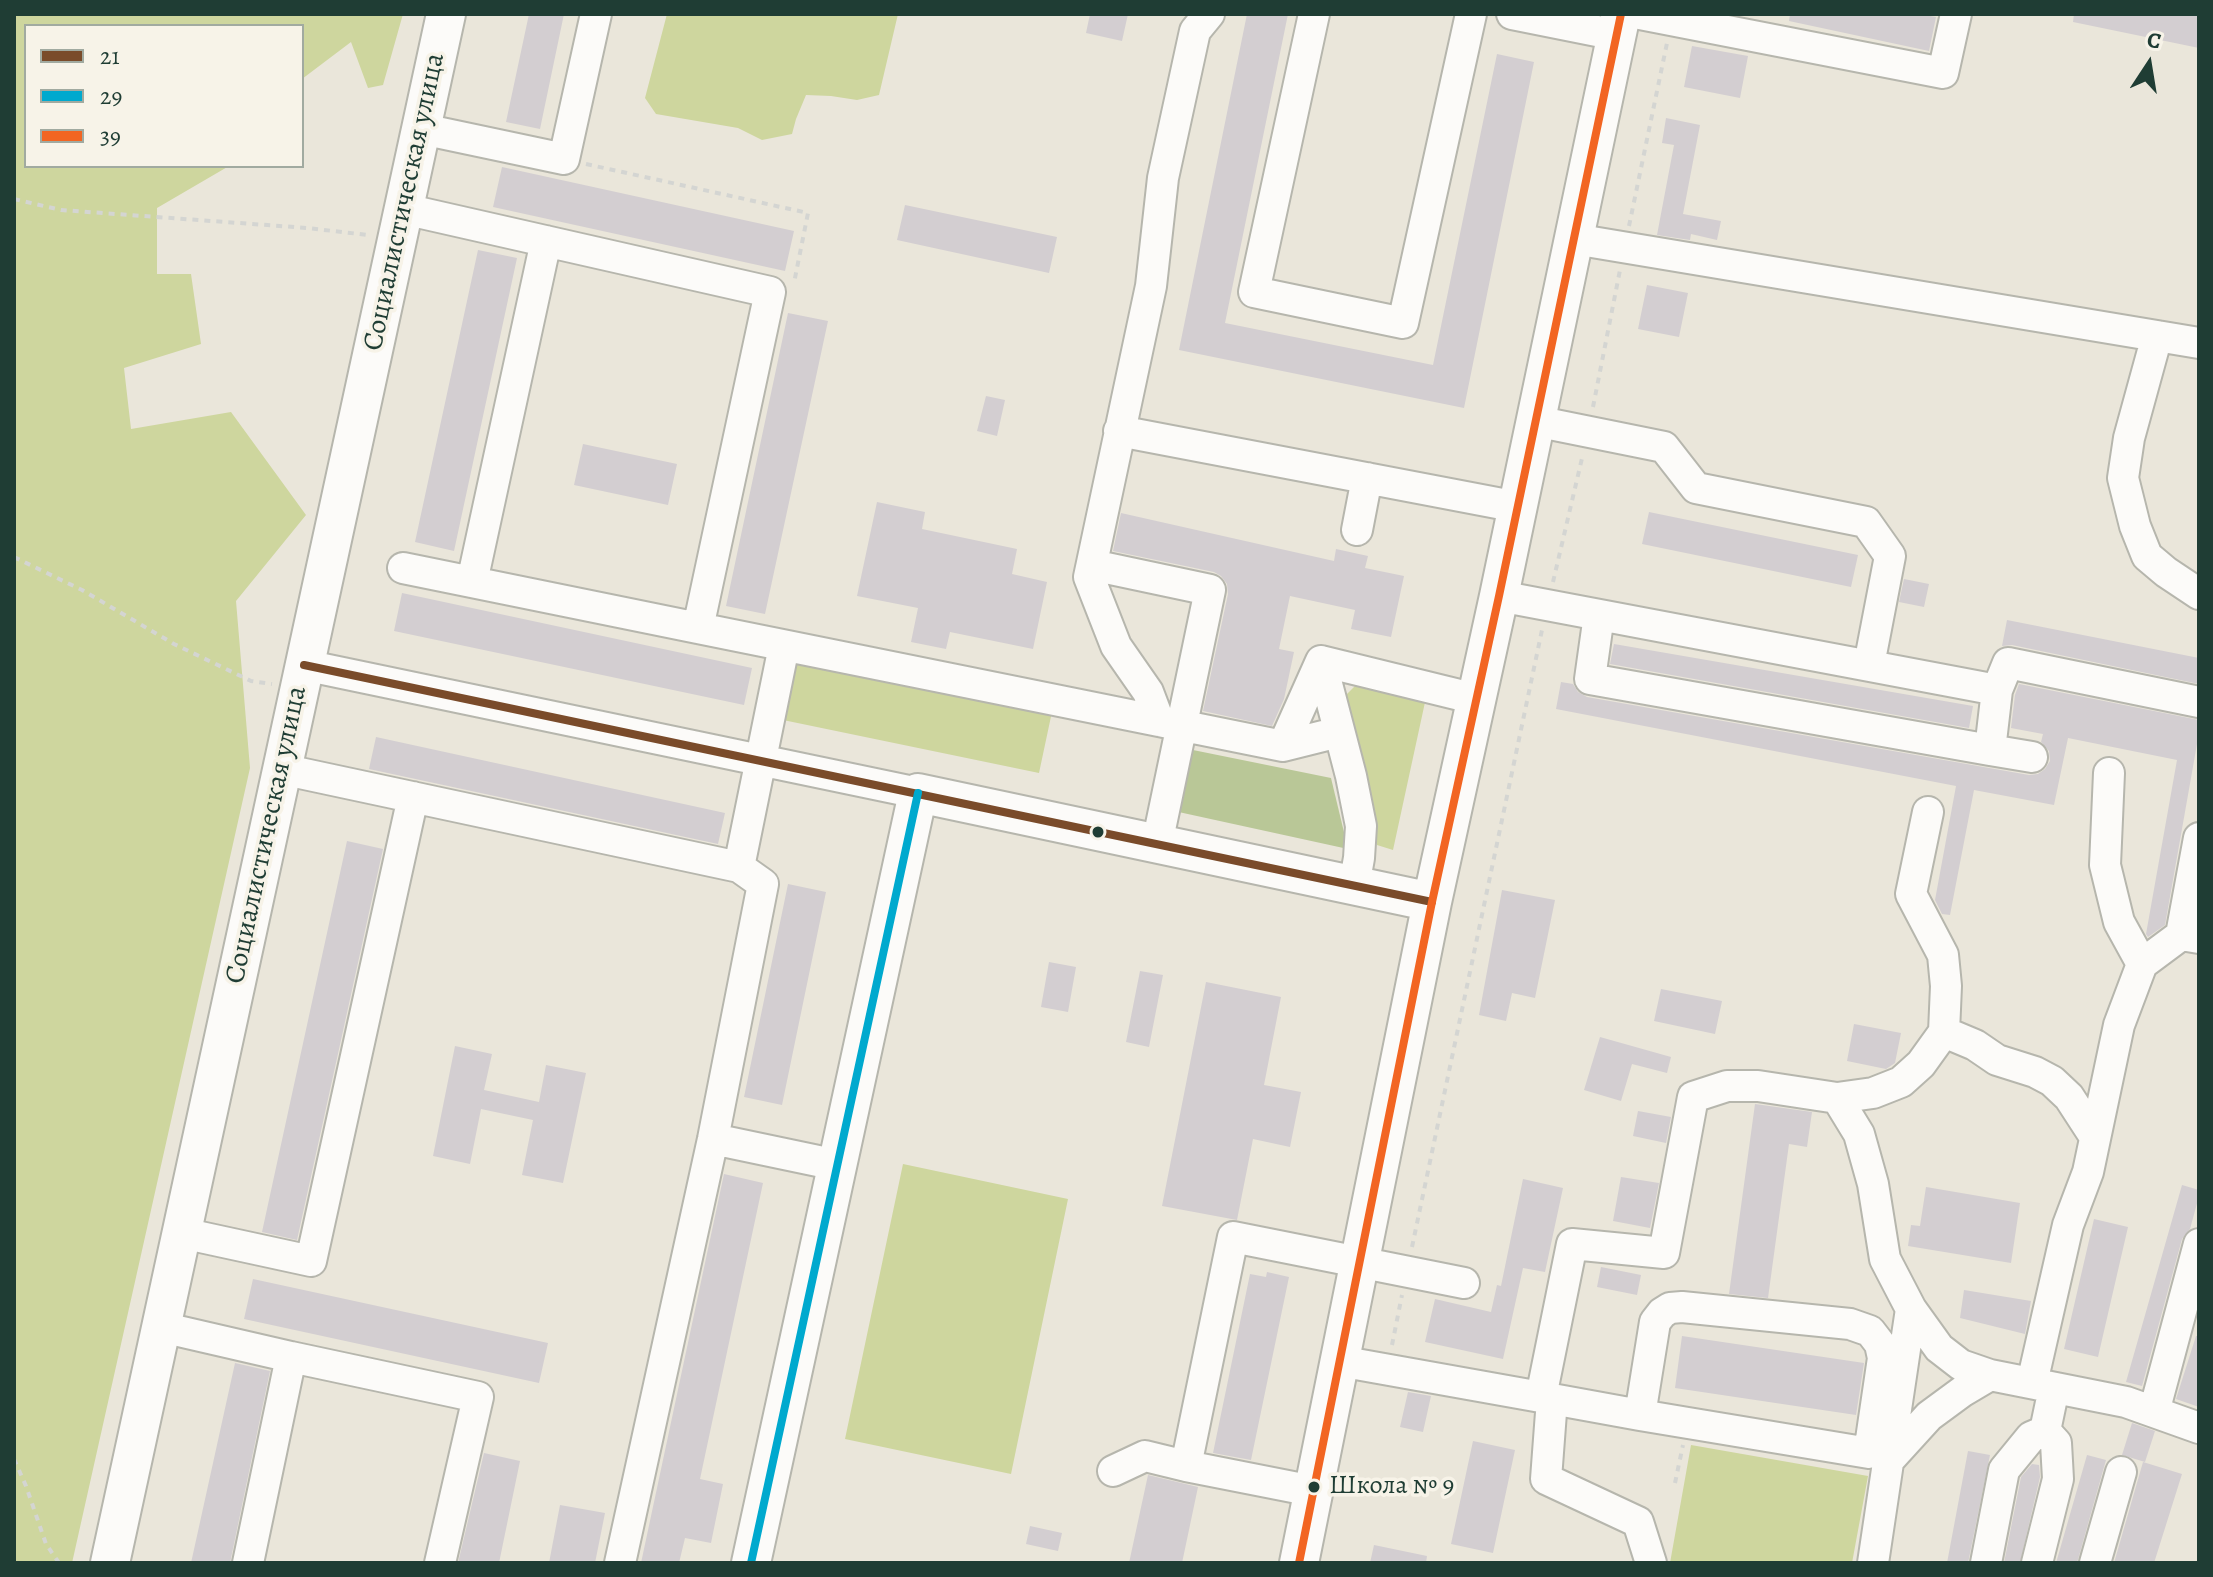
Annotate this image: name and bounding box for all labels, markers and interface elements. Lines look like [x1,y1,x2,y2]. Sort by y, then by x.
legend [24,24,304,168]
north arrow [2109,24,2189,104]
text: С [2144,24,2164,57]
text: 21 [100,40,120,72]
street label: Социалистическая улица [357,50,453,354]
text: 29 [100,80,122,112]
text: 39 [100,120,121,152]
street label: Социалистическая улица [219,683,315,987]
unlabelled marker [1090,824,1106,840]
place label: Школа № 9 [1329,1471,1454,1503]
marker: Школа № 9 [1306,1479,1322,1495]

